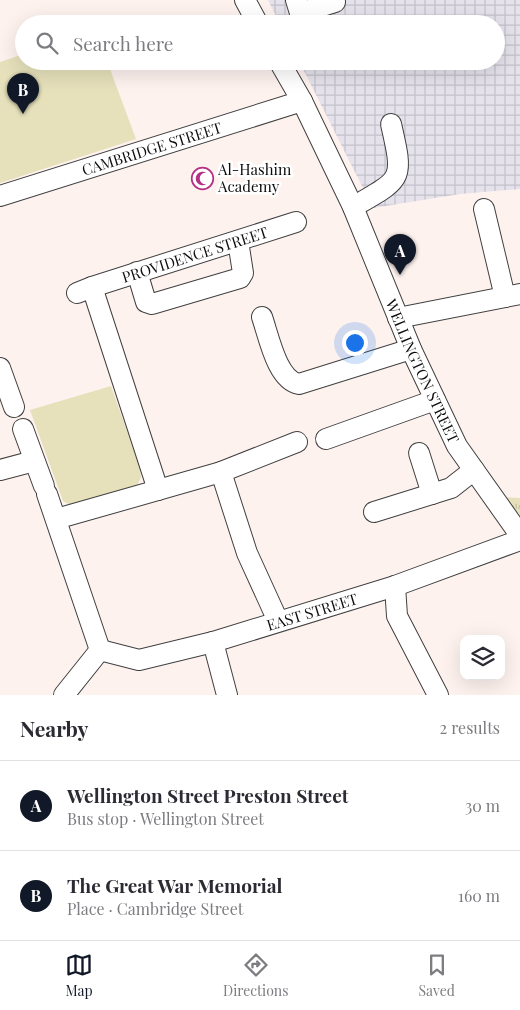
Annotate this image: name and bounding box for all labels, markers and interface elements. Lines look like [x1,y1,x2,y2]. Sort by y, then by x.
search box [15,15,505,70]
icon: search [33,29,61,57]
text: Search here [73,30,173,56]
pin: B [7,73,39,114]
street label: CAMBRIDGE STREET [79,117,224,180]
place label: Al-Hashim Academy [217,159,292,196]
mosque icon: Al-Hashim Academy [190,166,214,190]
street label: PROVIDENCE STREET [119,222,270,287]
pin: A [384,234,416,275]
street label: WELLINGTON STREET [381,295,464,446]
your location [342,330,368,356]
street label: EAST STREET [264,588,360,635]
map controls [460,635,505,680]
button: layers [460,635,505,680]
text: Nearby [20,714,89,742]
text: 2 results [440,717,500,738]
text: Wellington Street Preston Street [67,782,348,808]
text: A [31,795,41,816]
text: 30 m [465,795,500,816]
text: Bus stop · Wellington Street [67,808,264,829]
text: The Great War Memorial [67,872,283,898]
text: B [31,885,41,906]
text: 160 m [458,885,500,906]
text: Place · Cambridge Street [67,898,243,919]
tab: Map [65,951,93,1000]
tab: Directions [223,951,288,1000]
tab: Saved [419,951,455,1000]

